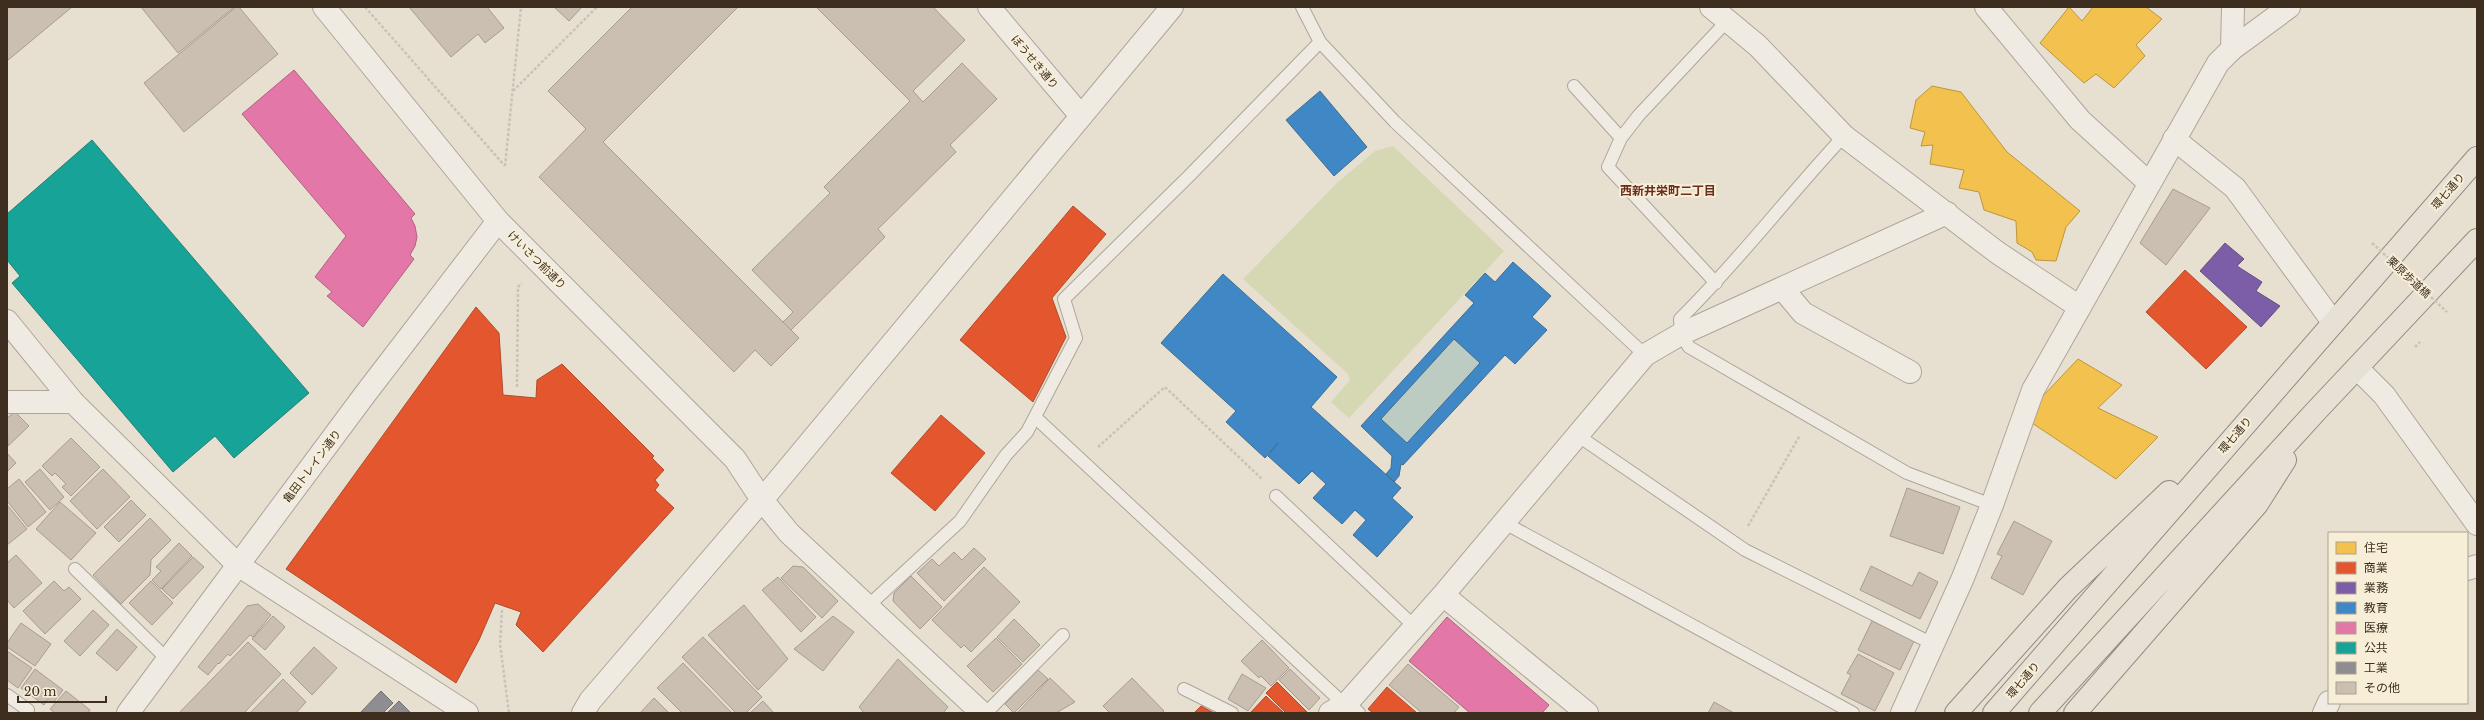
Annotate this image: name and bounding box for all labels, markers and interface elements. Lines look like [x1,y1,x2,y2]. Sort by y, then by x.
street label: ぼうせき通り [1008,32,1062,92]
street label: 環七通り [2428,170,2468,212]
district label: 西新井栄町二丁目 [1620,183,1716,198]
street label: けいさつ前通り [505,228,569,292]
street label: 栗原歩道橋 [2384,253,2434,301]
street label: 環七通り [2215,414,2255,456]
street label: 亀田トレイン通り [280,427,344,505]
legend [2328,532,2468,704]
text: 住宅 [2364,540,2388,555]
text: 商業 [2364,560,2388,575]
text: 業務 [2364,580,2388,595]
text: 教育 [2364,600,2388,615]
text: 医療 [2364,620,2388,635]
text: 公共 [2364,640,2388,655]
street label: 環七通り [2003,659,2043,701]
text: 工業 [2364,660,2388,675]
scale bar [18,678,106,704]
text: その他 [2364,680,2400,695]
text: 20 m [24,684,56,699]

